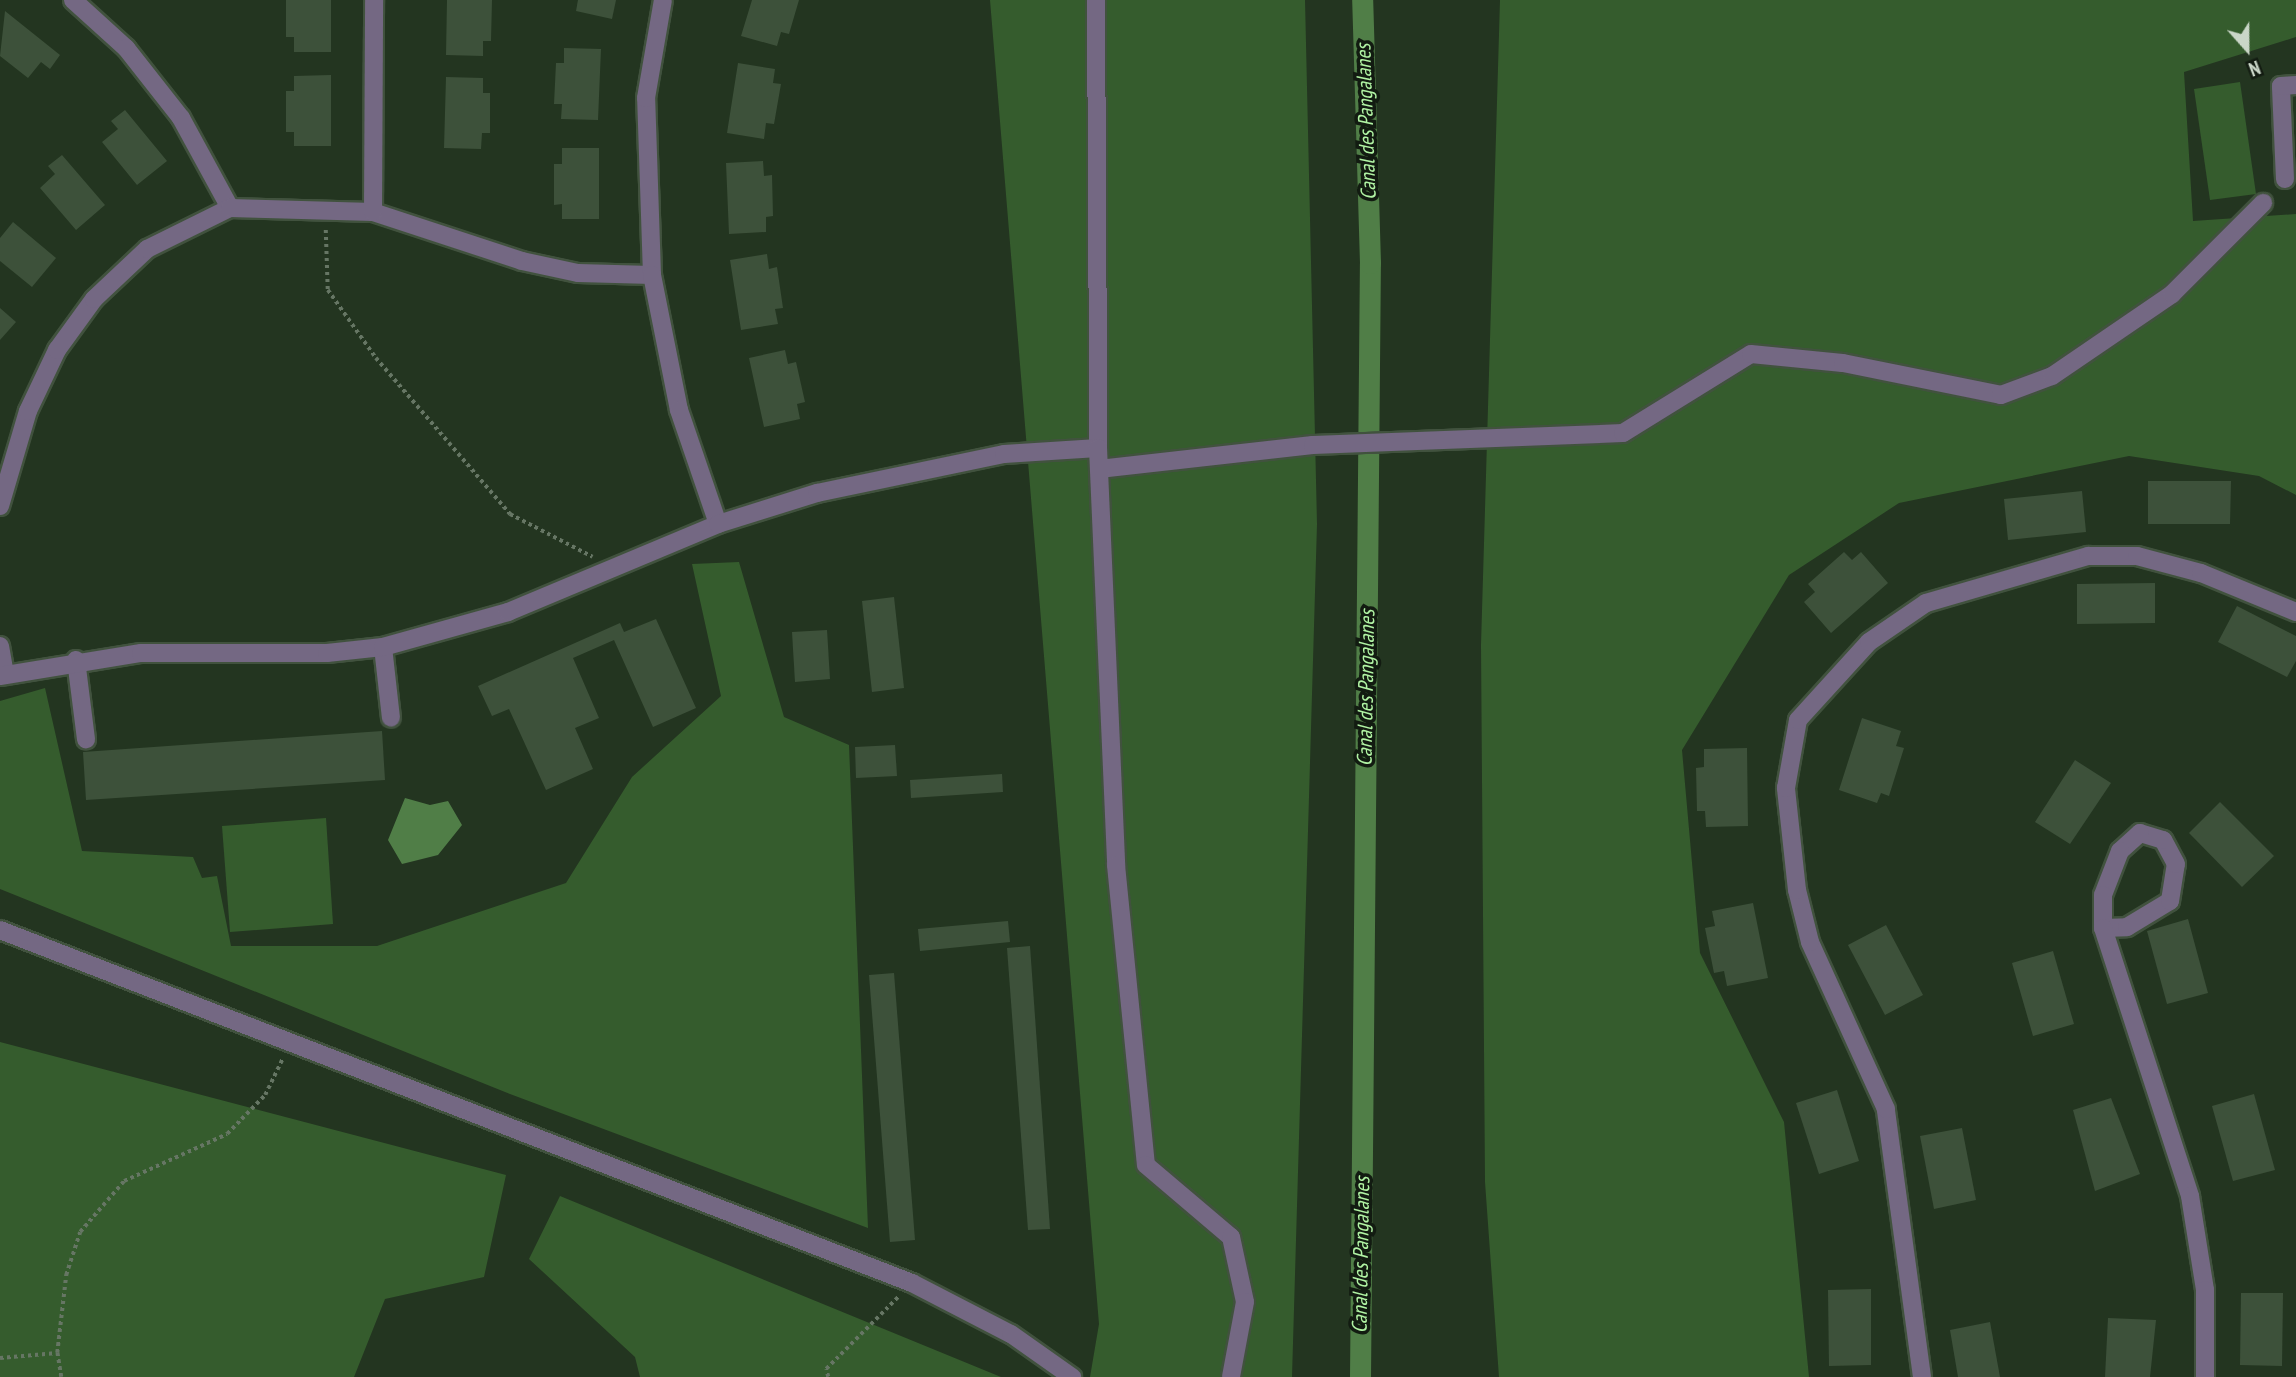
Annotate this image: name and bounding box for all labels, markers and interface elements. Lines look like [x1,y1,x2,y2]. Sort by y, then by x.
north arrow [2212,14,2282,84]
water label: Canal des Pangalanes [1351,43,1381,201]
text: N [2245,56,2264,82]
water label: Canal des Pangalanes [1352,610,1380,766]
water label: Canal des Pangalanes [1347,1177,1375,1333]

